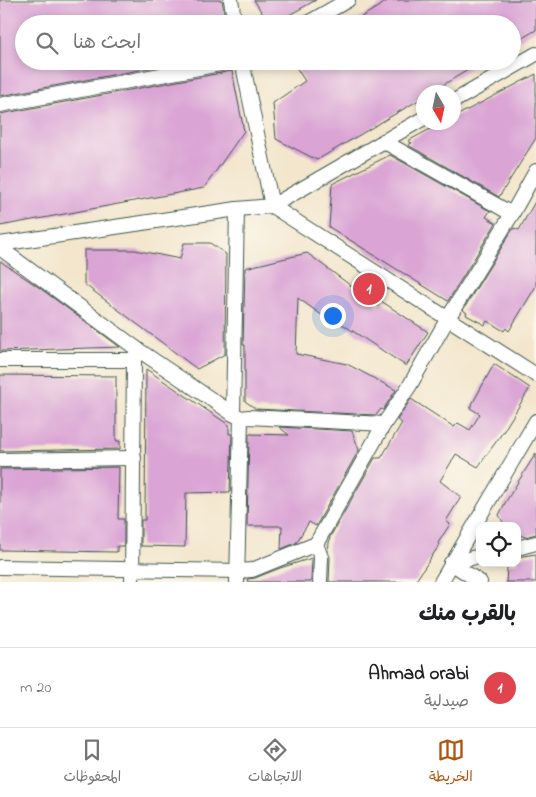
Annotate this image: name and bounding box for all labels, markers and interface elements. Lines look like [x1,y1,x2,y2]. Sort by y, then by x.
search box [15,15,521,70]
icon: search [33,29,61,57]
text: ابحث هنا [73,30,141,57]
north arrow [416,85,461,130]
pin: 1 [353,270,385,308]
your location [320,303,346,329]
map controls [476,522,521,567]
button: locate [476,522,521,567]
text: بالقرب منك [419,600,516,630]
text: Ahmad orabi [368,661,469,688]
text: 20 m [20,676,51,700]
text: 1 [497,676,503,700]
text: صيدلية [424,690,469,714]
tab: المحفوظات [63,736,121,789]
tab: الاتجاهات [248,736,302,789]
tab: الخريطة [429,736,473,789]

